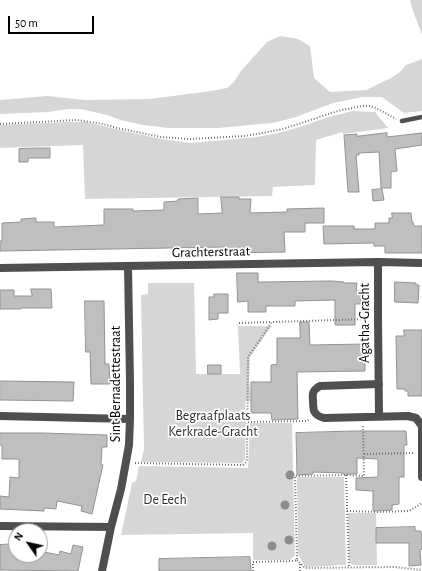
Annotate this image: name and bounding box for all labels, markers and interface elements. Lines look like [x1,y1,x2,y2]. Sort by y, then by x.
scale bar [10,8,96,34]
text: 50 m [15,17,38,29]
street label: Grachterstraat [172,243,250,261]
street label: Agatha-Gracht [357,283,373,363]
street label: Sint Bernadettestraat [108,326,124,442]
park label: Begraafplaats Kerkrade-Gracht [168,408,258,440]
park label: De Eech [143,492,187,508]
north arrow [8,523,48,563]
text: N [12,530,25,543]

